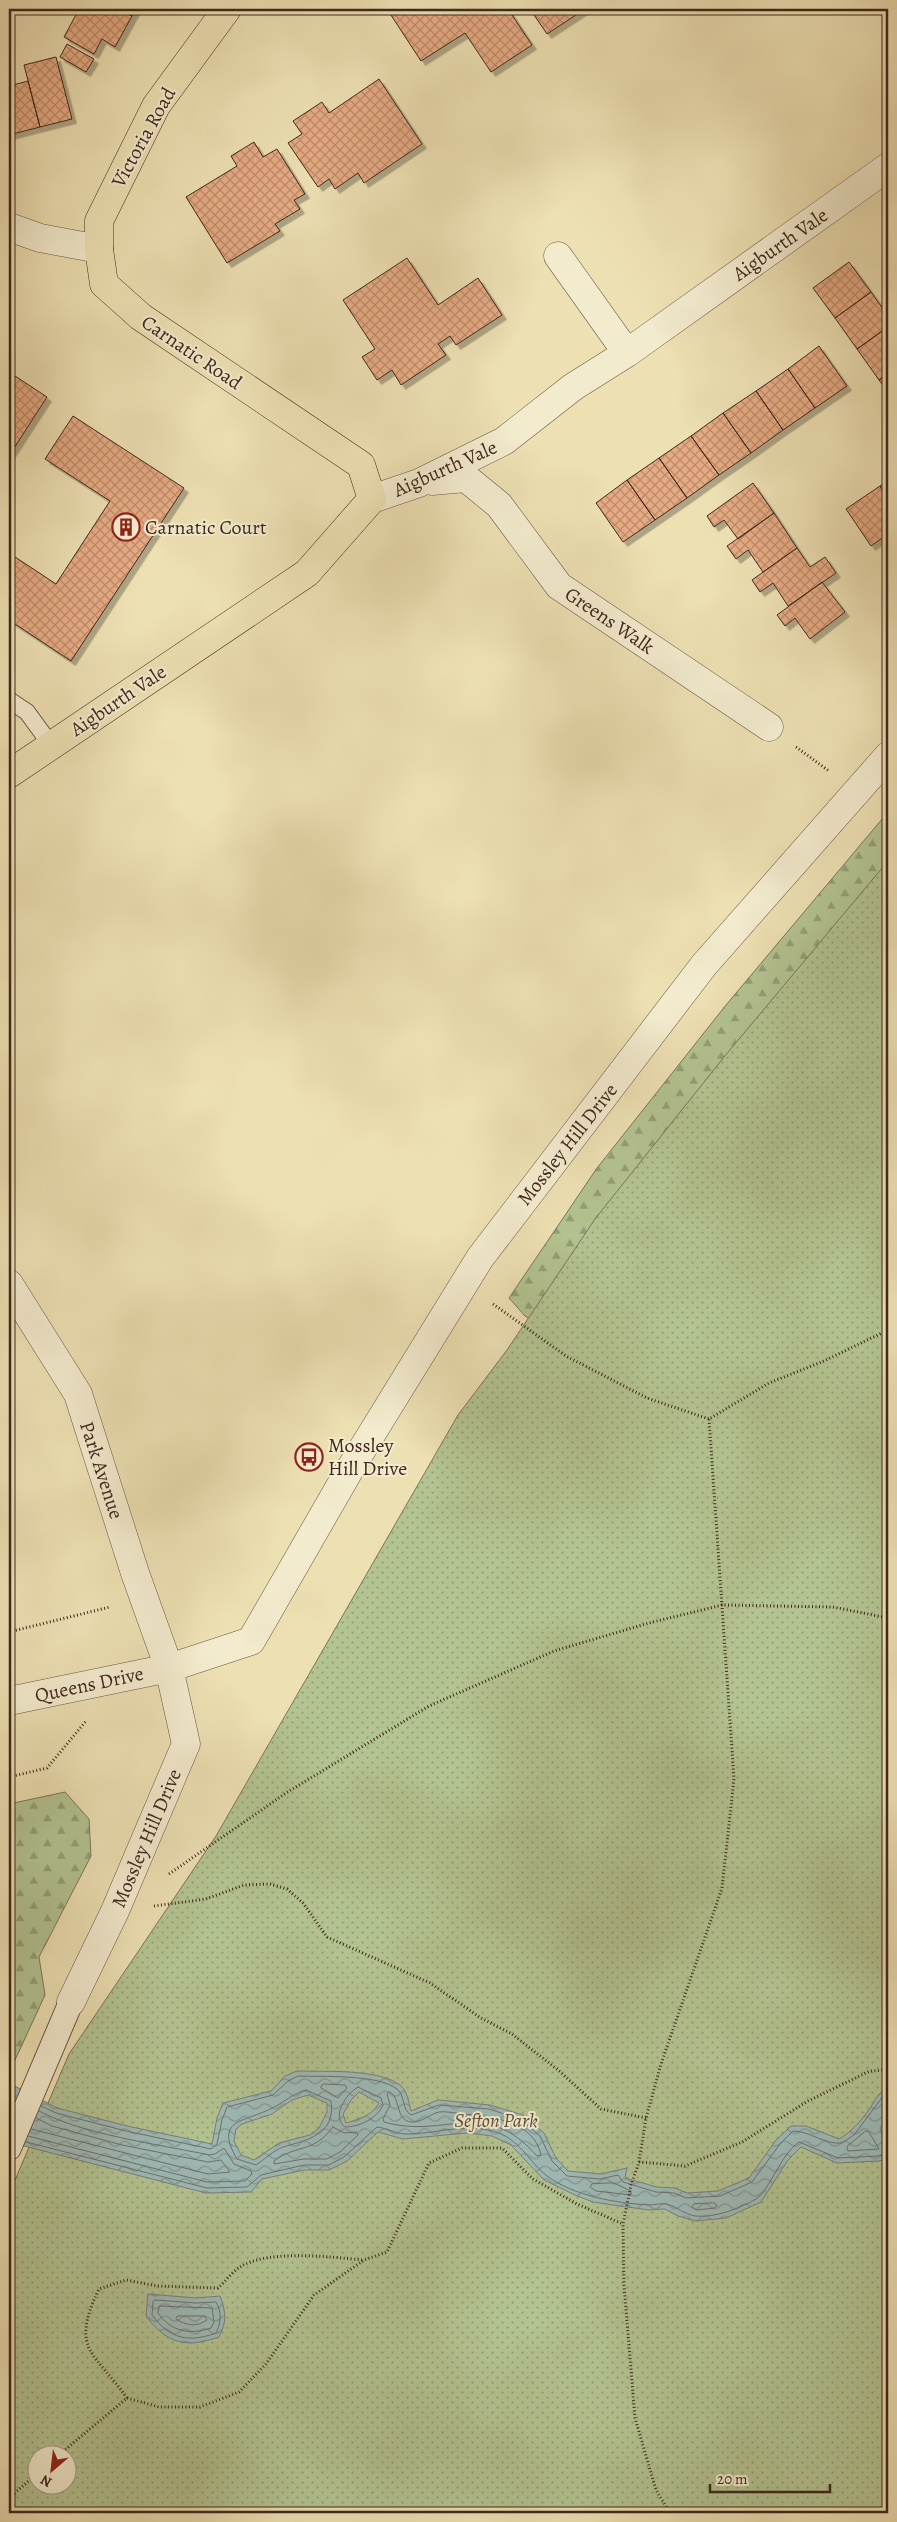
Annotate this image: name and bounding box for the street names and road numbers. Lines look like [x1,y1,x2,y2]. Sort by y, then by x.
street label: Victoria Road [104,82,182,193]
street label: Aigburth Vale [726,202,833,288]
street label: Carnatic Road [136,309,248,396]
street label: Aigburth Vale [388,434,501,504]
street label: Greens Walk [560,581,660,660]
street label: Aigburth Vale [64,658,172,743]
street label: Mossley Hill Drive [511,1077,624,1211]
street label: Park Avenue [73,1418,130,1522]
street label: Queens Drive [32,1660,146,1709]
street label: Mossley Hill Drive [105,1765,188,1912]

